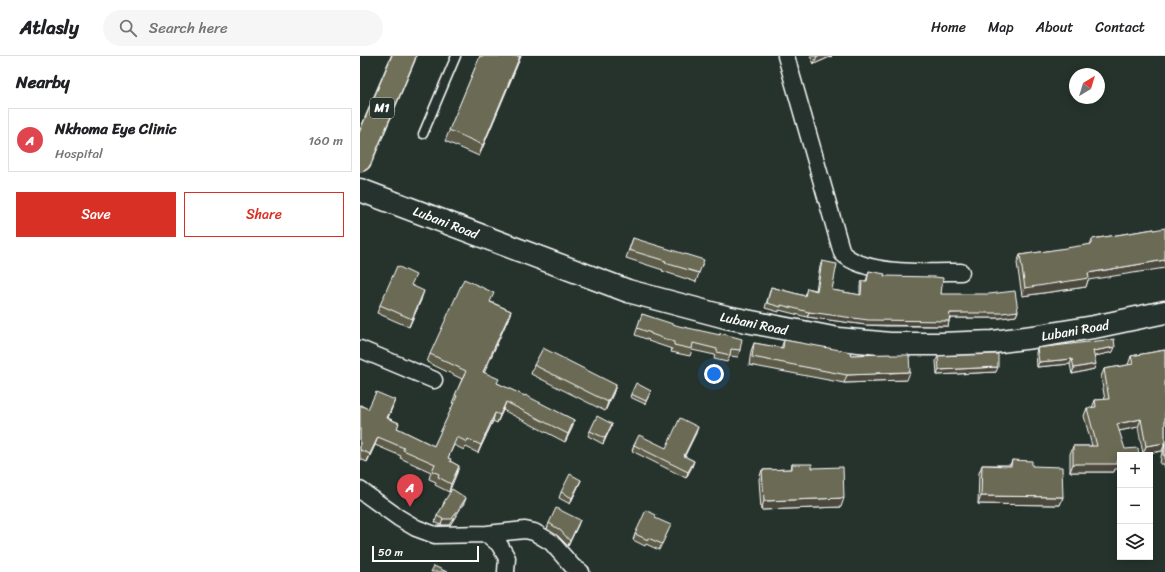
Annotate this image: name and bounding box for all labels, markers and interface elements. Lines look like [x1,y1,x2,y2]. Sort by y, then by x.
search box [103,10,383,46]
text: Atlasly [20,11,79,44]
text: Search here [149,15,228,41]
text: Home [931,15,966,40]
text: Map [988,15,1014,40]
text: About [1036,15,1073,40]
text: Contact [1095,15,1145,40]
icon: search [117,17,139,39]
text: Nearby [16,67,70,97]
north arrow [1069,68,1105,104]
road number: M1 [370,98,394,118]
text: Nkhoma Eye Clinic [55,116,177,142]
text: A [26,129,34,152]
text: 160 m [308,129,343,152]
text: Hospital [55,142,103,165]
button: Save [16,192,176,237]
button: Share [184,192,344,237]
street label: Lubani Road [410,199,483,246]
street label: Lubani Road [718,305,791,342]
street label: Lubani Road [1039,313,1112,348]
your location [704,364,724,384]
map controls [1117,452,1153,560]
button: + [1117,452,1153,488]
pin: A [397,474,423,507]
button: − [1117,488,1153,524]
button: layers [1117,524,1153,560]
text: 50 m [378,543,403,562]
scale bar [372,544,479,563]

